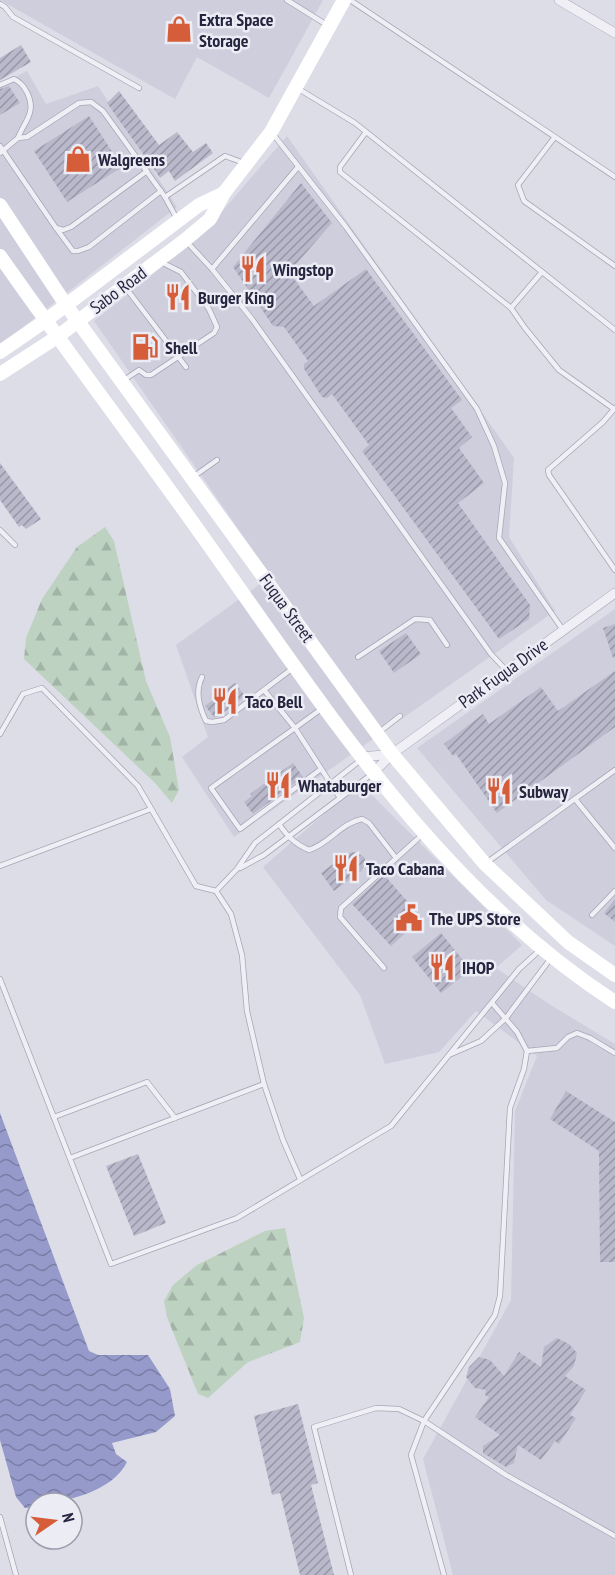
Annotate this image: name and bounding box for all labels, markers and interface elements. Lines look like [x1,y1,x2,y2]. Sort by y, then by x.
place label: Extra Space Storage [199,8,274,52]
shop icon: Extra Space Storage [164,14,194,44]
shop icon: Walgreens [63,144,93,174]
place label: Walgreens [97,148,165,171]
restaurant icon: Wingstop [238,254,268,284]
place label: Wingstop [272,258,334,281]
street label: Sabo Road [85,261,151,319]
restaurant icon: Burger King [163,282,193,312]
place label: Burger King [198,286,274,309]
fuel station icon: Shell [130,332,160,362]
place label: Shell [165,336,198,359]
street label: Fuqua Street [254,569,320,647]
street label: Park Fuqua Drive [454,633,552,713]
restaurant icon: Taco Bell [210,686,240,716]
place label: Taco Bell [245,690,303,713]
restaurant icon: Whataburger [263,770,293,800]
place label: Whataburger [297,774,382,797]
restaurant icon: Subway [484,776,514,806]
place label: Subway [519,780,569,803]
restaurant icon: Taco Cabana [331,853,361,883]
place label: Taco Cabana [366,857,444,880]
public building icon: The UPS Store [394,903,424,933]
place label: The UPS Store [429,907,521,930]
restaurant icon: IHOP [427,952,457,982]
place label: IHOP [462,956,495,979]
north arrow [24,1491,84,1551]
text: N [58,1511,79,1524]

